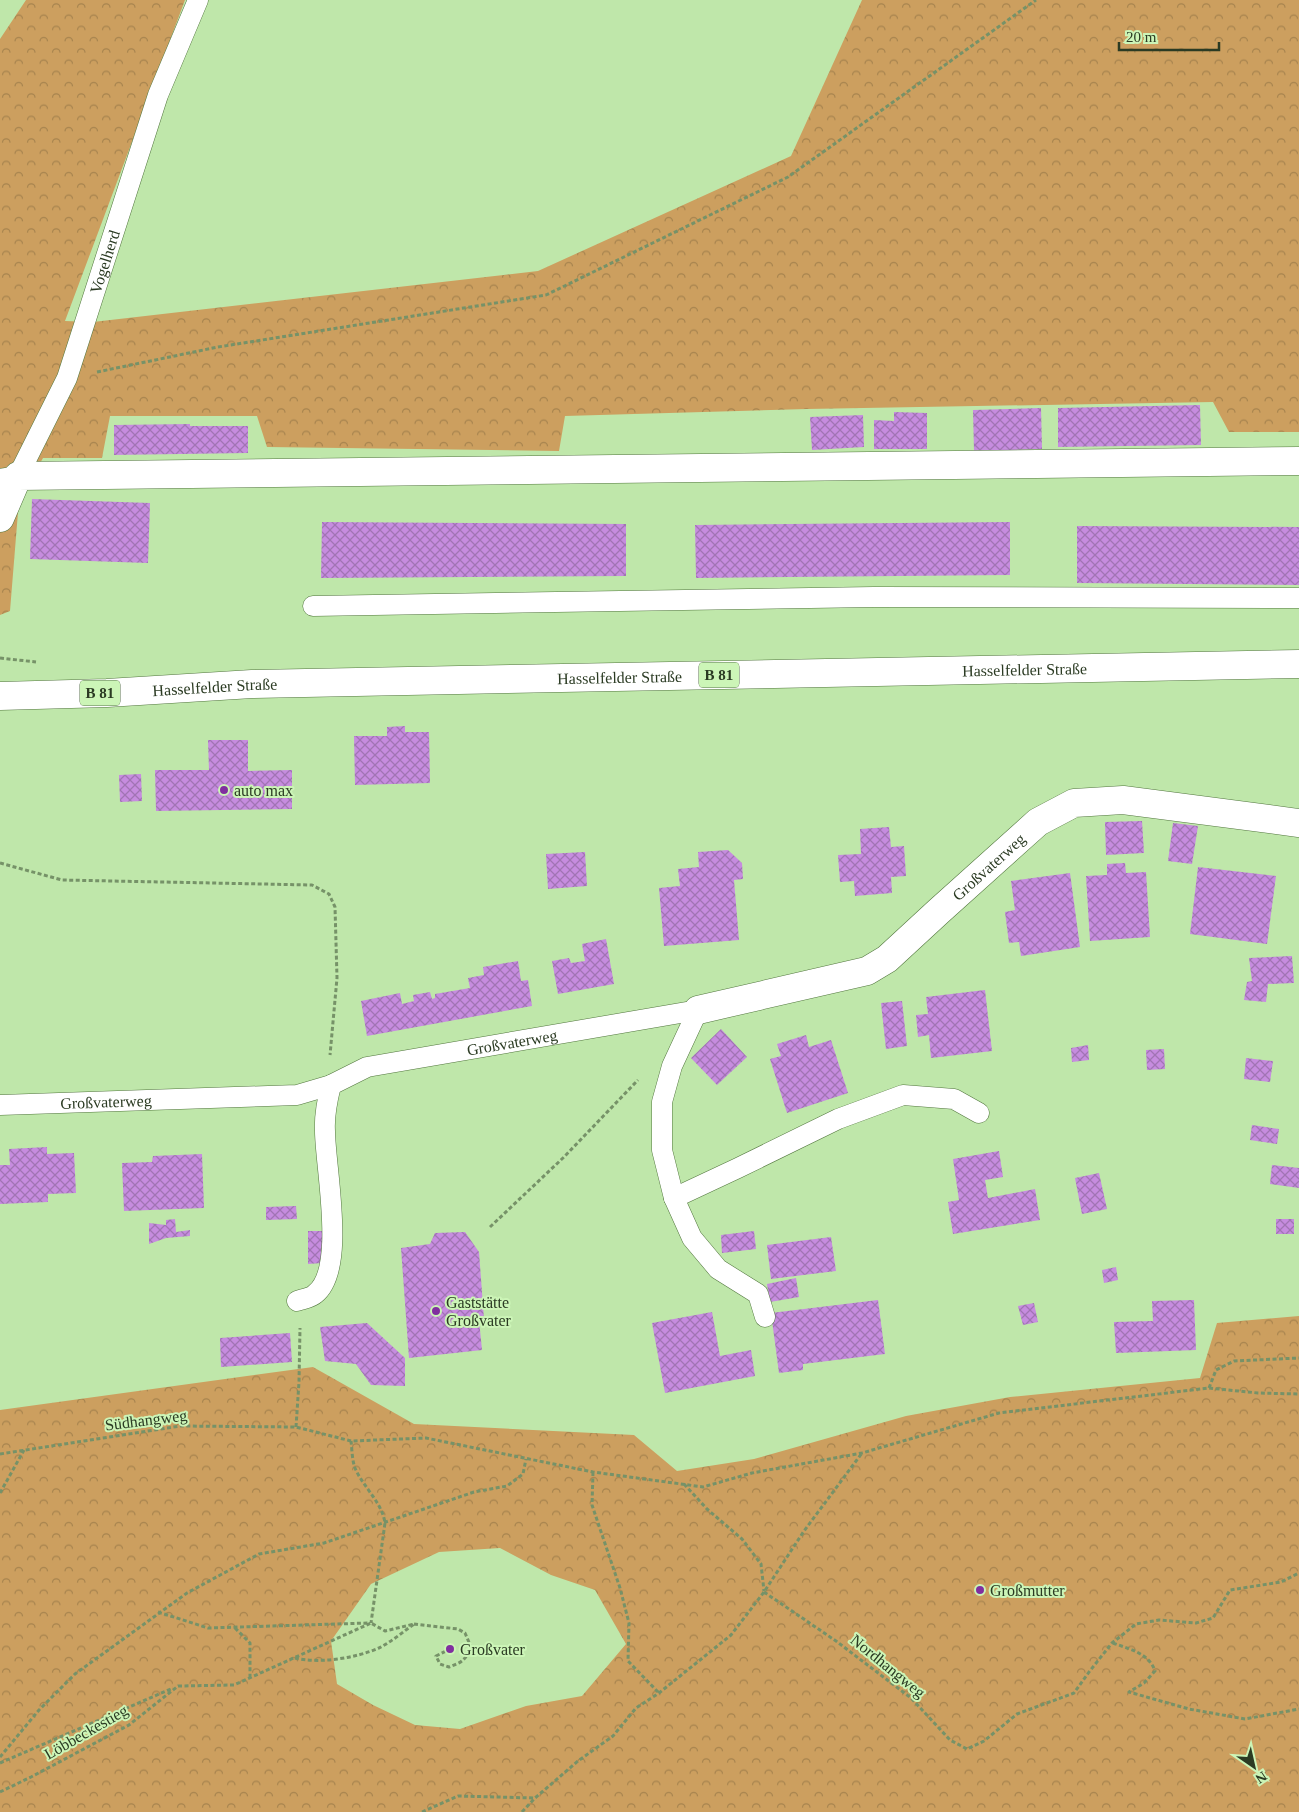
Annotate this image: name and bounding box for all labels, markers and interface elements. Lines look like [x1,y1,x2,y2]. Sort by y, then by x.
scale bar [1119,20,1219,52]
text: 20 m [1126,29,1157,45]
street label: Vogelherd [86,228,123,295]
street label: Hasselfelder Straße [962,660,1087,679]
road number: B 81 [699,662,739,688]
street label: Hasselfelder Straße [557,667,682,687]
street label: Hasselfelder Straße [152,675,277,699]
road number: B 81 [80,680,120,706]
place label: auto max [234,782,293,799]
marker: auto max [218,784,230,796]
street label: Großvaterweg [949,830,1029,903]
street label: Großvaterweg [465,1026,559,1058]
street label: Großvaterweg [60,1091,152,1111]
place label: Gaststätte Großvater [446,1294,512,1329]
marker: Gaststätte Großvater [430,1305,442,1317]
street label: Südhangweg [104,1407,188,1434]
place label: Großmutter [990,1582,1065,1599]
marker: Großmutter [974,1584,986,1596]
street label: Nordhangweg [847,1631,929,1702]
place label: Großvater [460,1641,526,1658]
marker: Großvater [444,1643,456,1655]
street label: Löbbeckestieg [41,1701,131,1764]
north arrow [1229,1742,1279,1792]
text: N [1253,1768,1269,1786]

